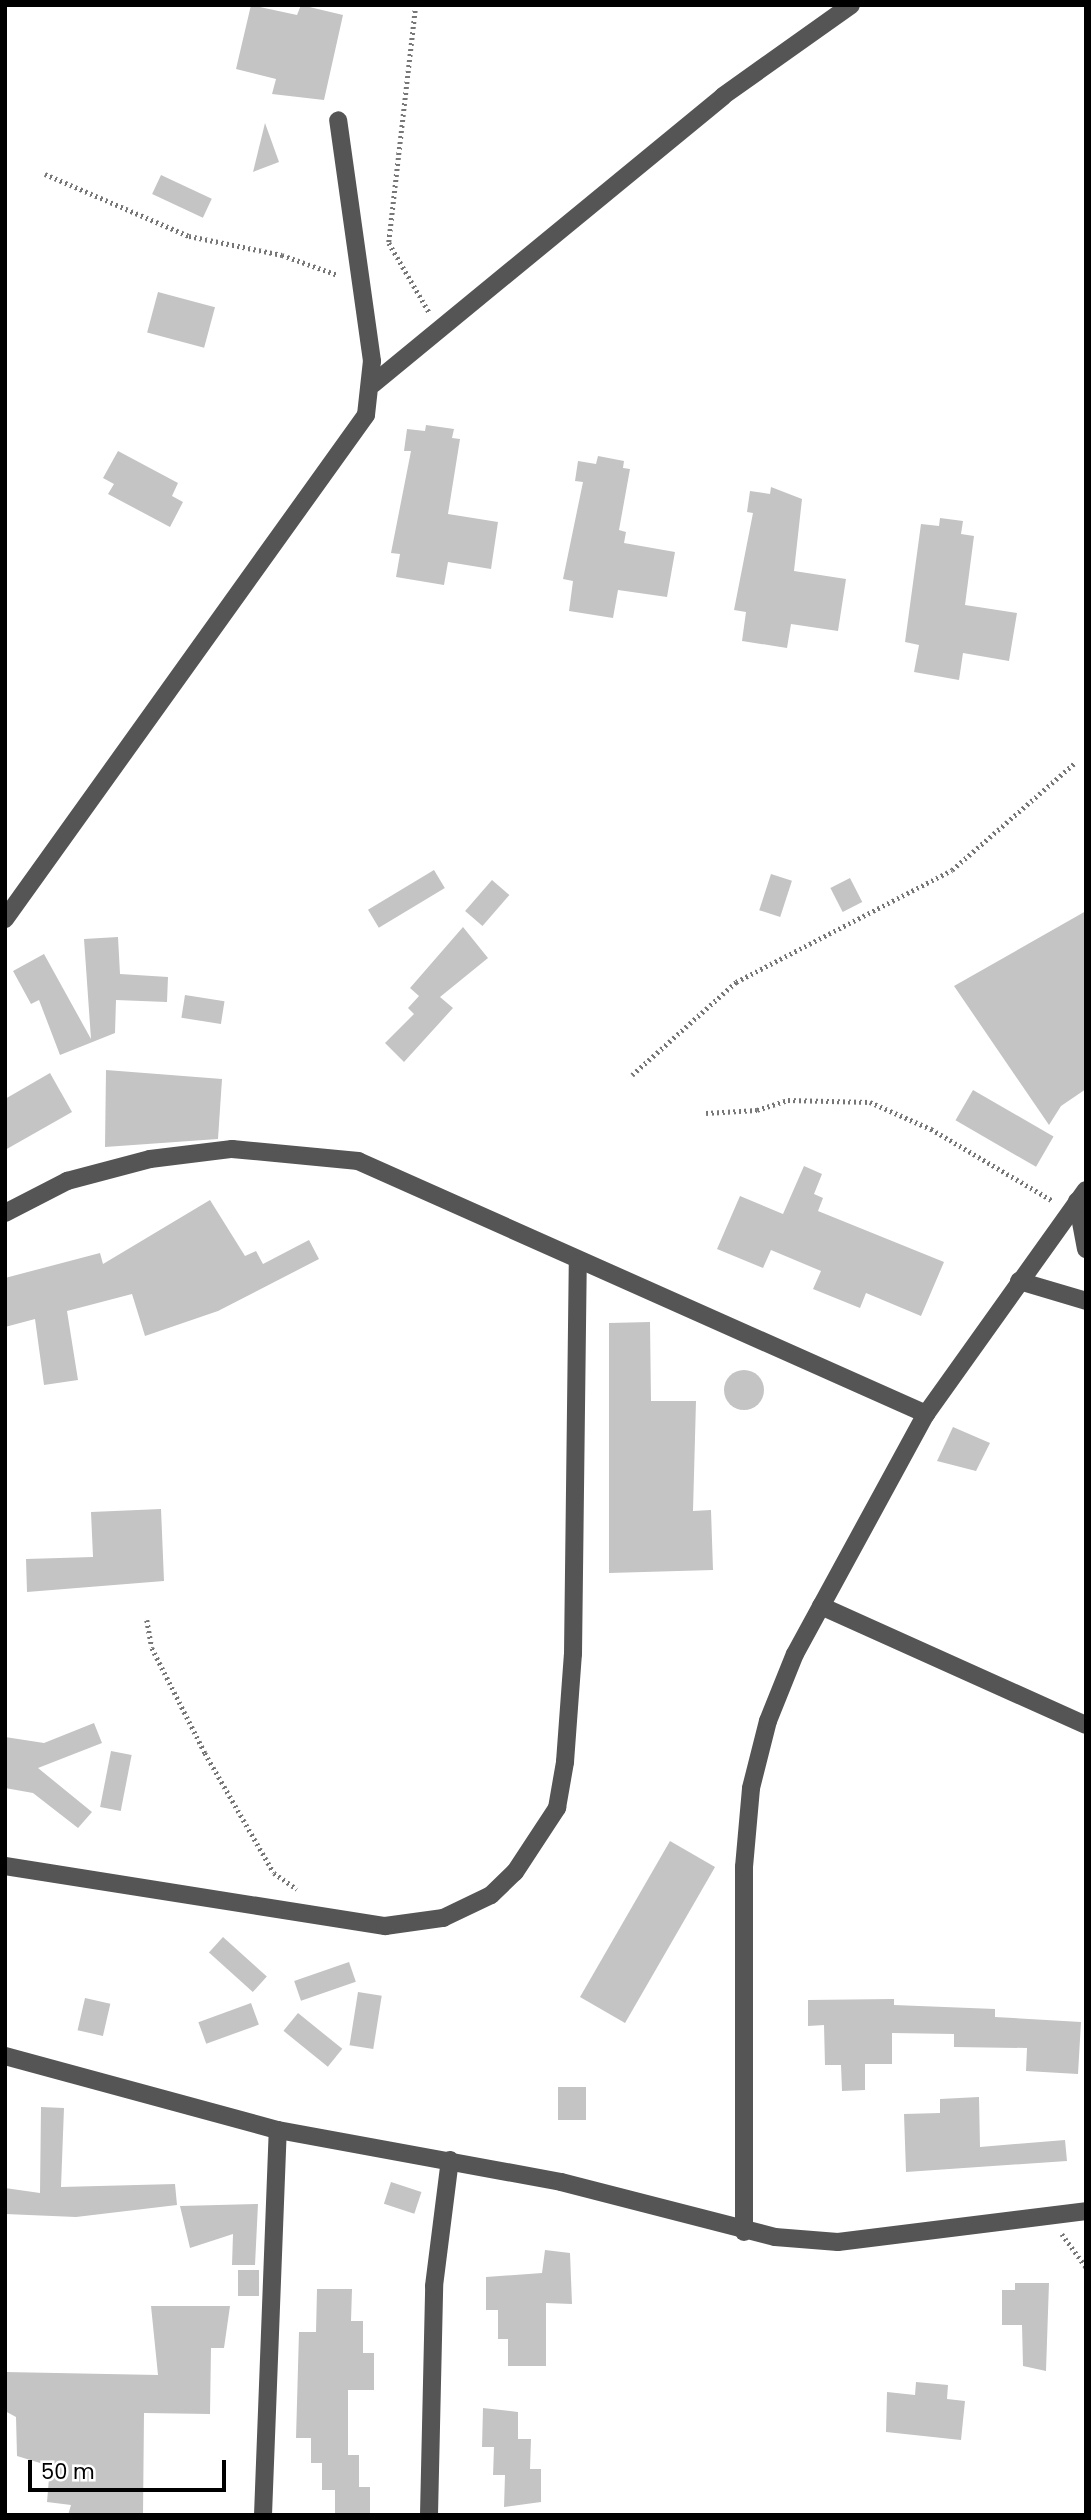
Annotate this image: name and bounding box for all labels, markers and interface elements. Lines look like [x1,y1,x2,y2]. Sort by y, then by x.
scale bar [32,2446,229,2490]
text: 50 m [41,2457,95,2486]

